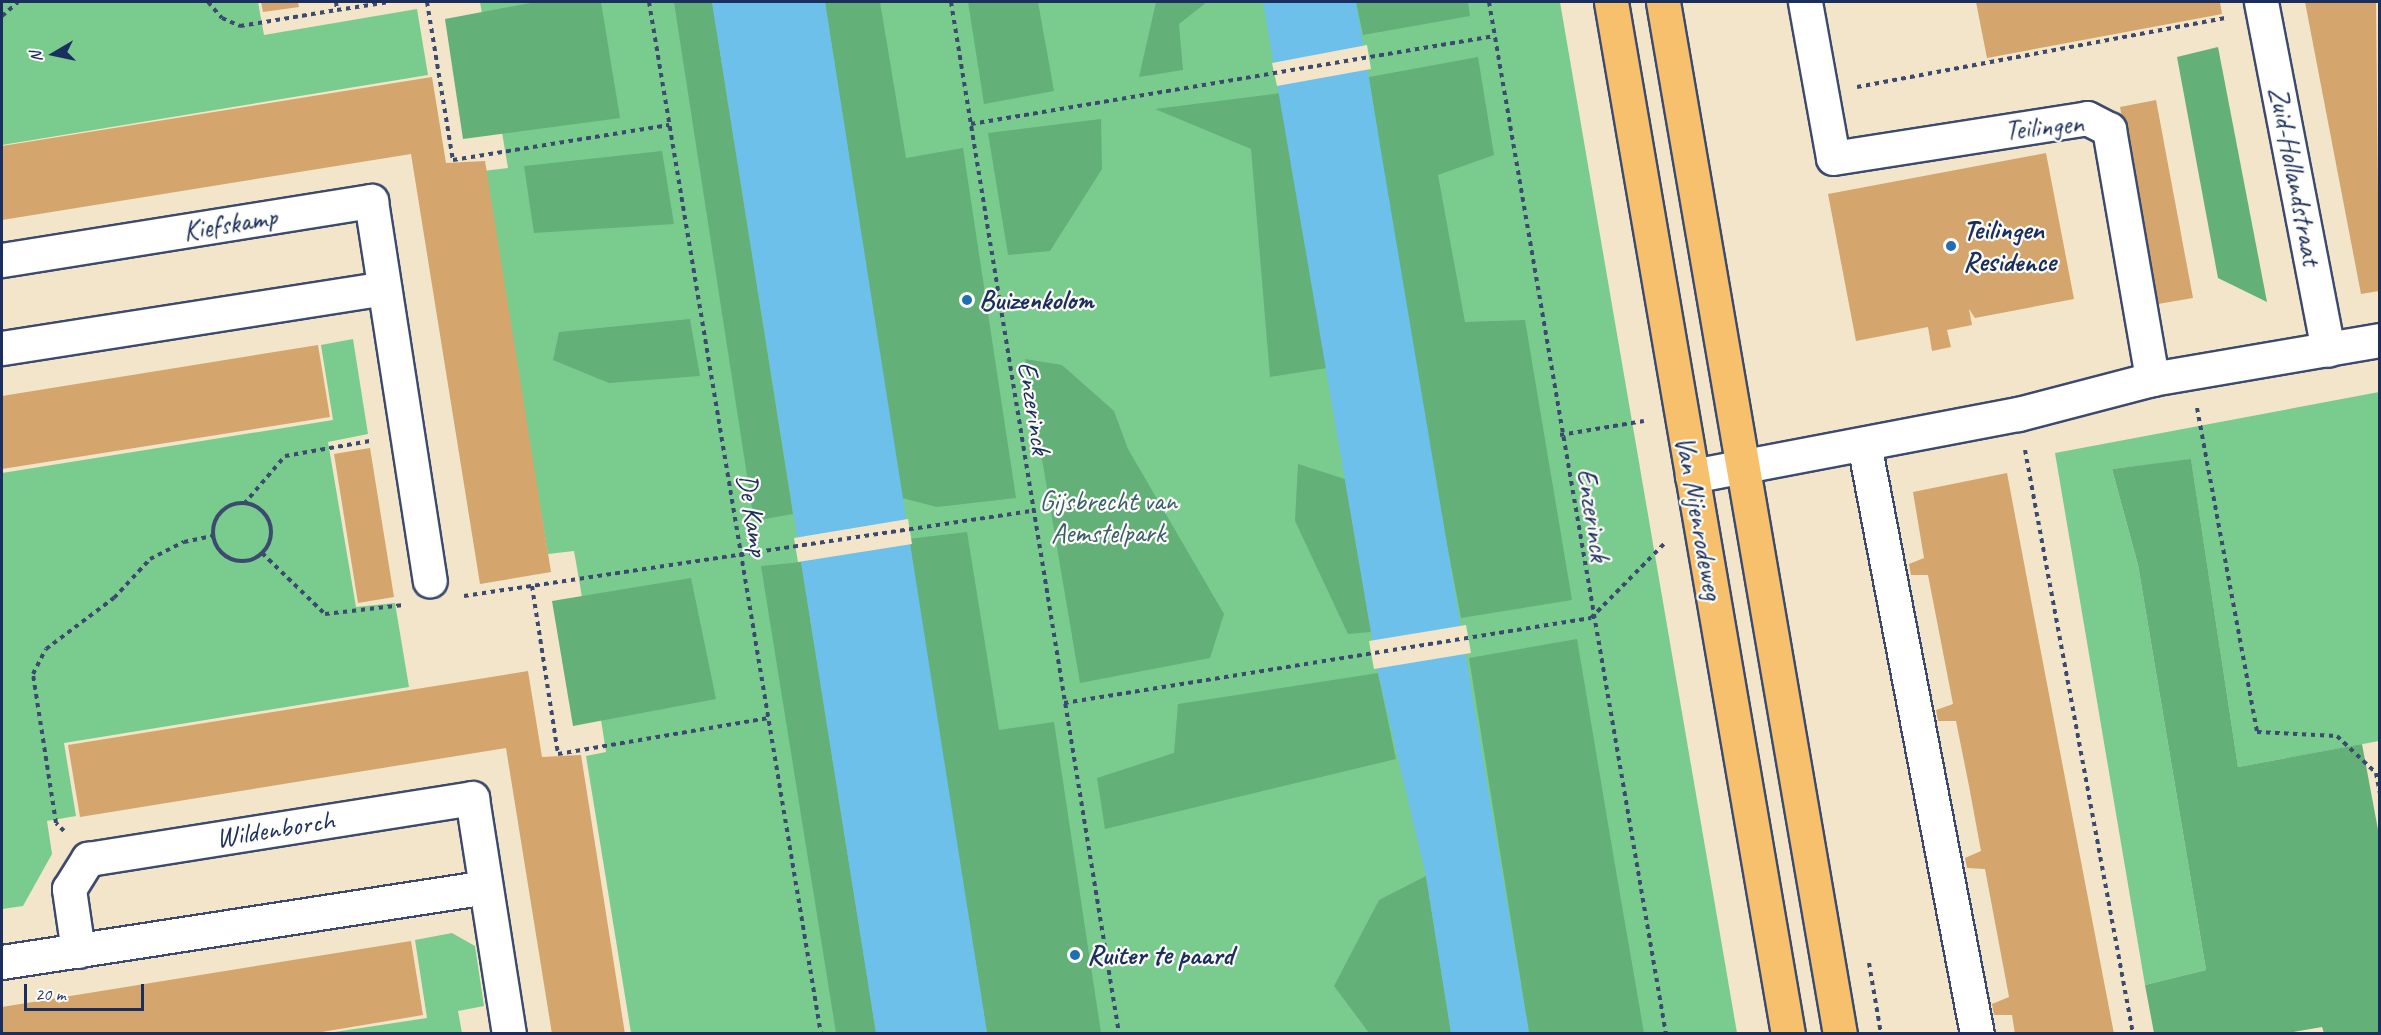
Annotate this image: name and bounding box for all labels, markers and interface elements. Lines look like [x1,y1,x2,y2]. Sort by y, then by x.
north arrow [24,24,84,84]
text: N [26,50,47,63]
street label: Zuid-Hollandstraat [2261,84,2329,268]
street label: Teilingen [2003,106,2085,148]
street label: Kiefskamp [181,200,279,248]
place label: Teilingen Residence [1963,213,2056,279]
marker: Teilingen Residence [1944,239,1958,253]
place label: Buizenkolom [979,283,1093,317]
marker: Buizenkolom [960,293,974,307]
street label: Enzerinck [1010,359,1058,457]
street label: Van Nijenrodeweg [1668,433,1730,603]
street label: Enzerinck [1569,466,1617,564]
street label: De Kamp [730,471,776,559]
park label: Gijsbrecht van Aemstelpark [1039,484,1177,550]
street label: Wildenborch [213,803,337,855]
place label: Ruiter te paard [1087,938,1234,972]
marker: Ruiter te paard [1068,948,1082,962]
scale bar [27,972,147,1010]
text: 20 m [35,983,66,1005]

